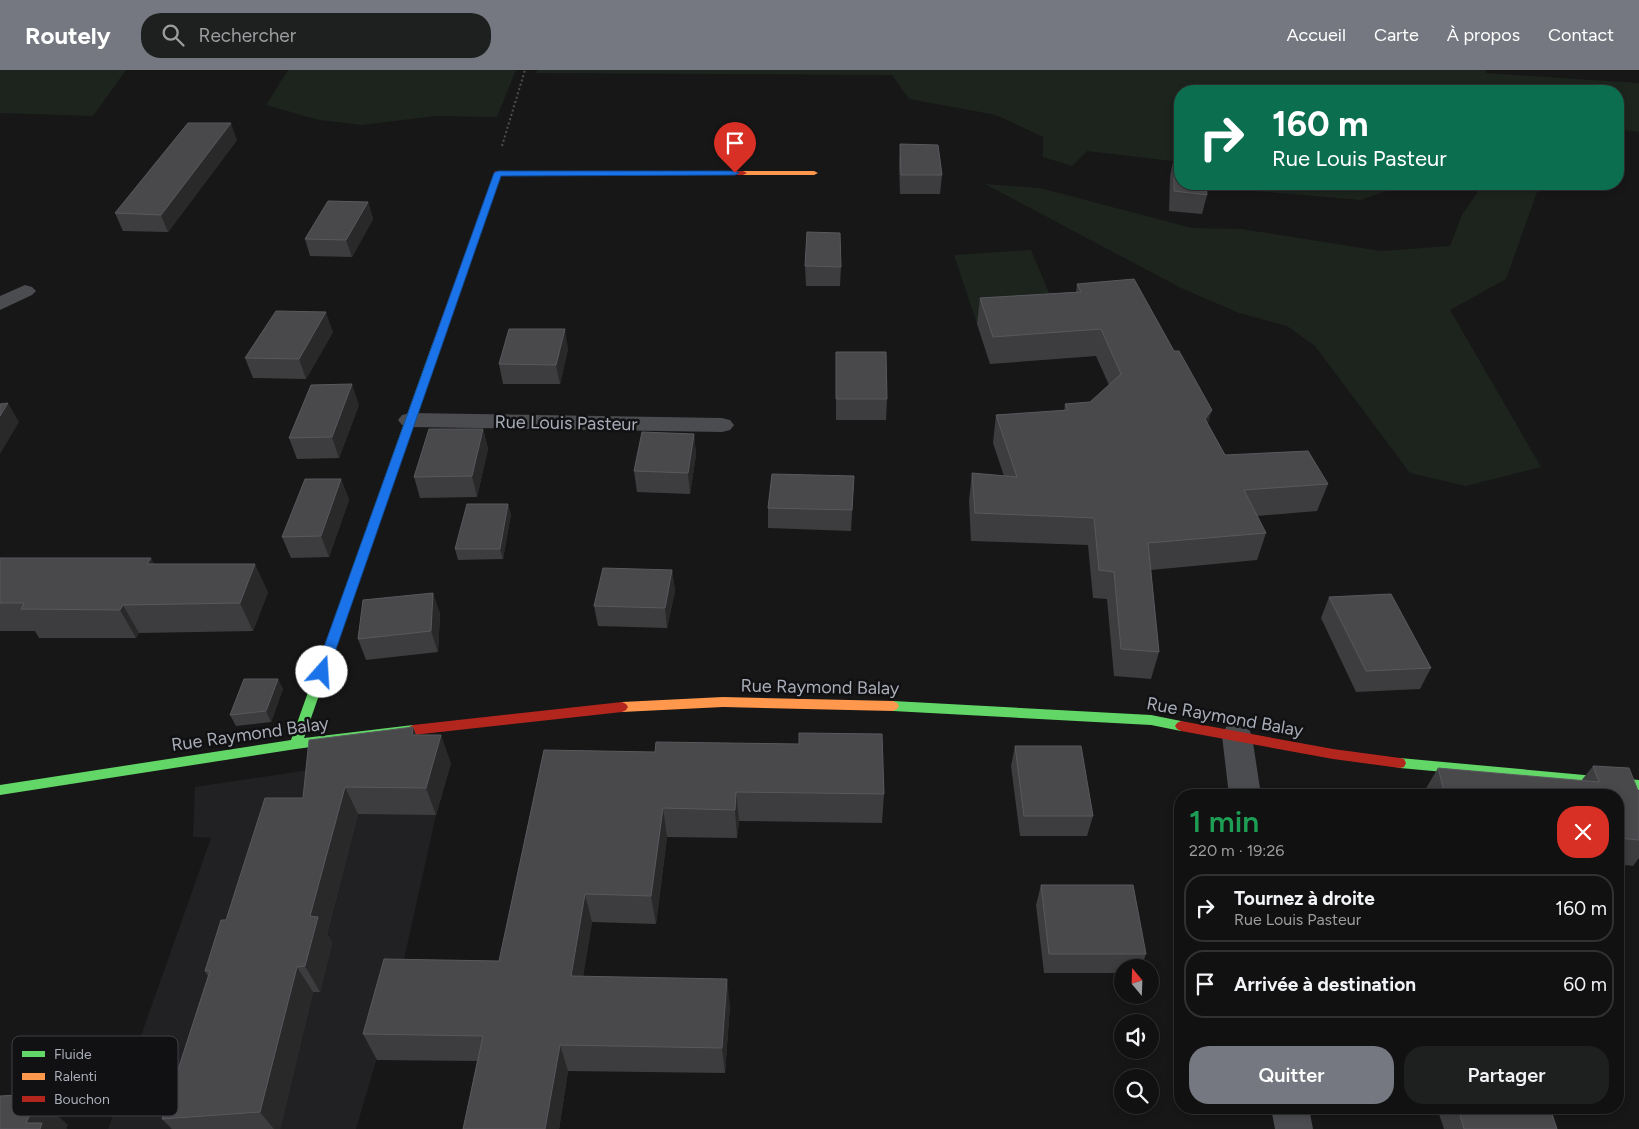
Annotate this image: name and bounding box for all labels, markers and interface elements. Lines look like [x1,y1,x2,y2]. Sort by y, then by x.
search box [141,13,491,58]
text: Routely [25,21,111,50]
icon: search [159,21,187,49]
text: Rechercher [199,24,296,47]
text: Accueil [1286,24,1346,46]
text: Carte [1374,24,1419,46]
text: À propos [1447,24,1520,46]
text: Contact [1548,24,1614,46]
text: 160 m [1272,103,1369,145]
icon: right [1189,105,1254,170]
pin [714,122,756,173]
icon: arrive [721,129,749,157]
text: Rue Louis Pasteur [1272,145,1447,172]
street label: Rue Louis Pasteur [494,411,638,435]
position arrow [295,645,347,697]
street label: Rue Raymond Balay [740,675,900,699]
street label: Rue Raymond Balay [1145,692,1306,742]
street label: Rue Raymond Balay [170,712,331,756]
text: 1 min [1189,803,1259,840]
button: close [1557,806,1609,858]
text: 220 m · 19:26 [1189,841,1284,860]
text: Tournez à droite [1234,887,1375,910]
icon: right [1191,894,1219,922]
text: 160 m [1555,897,1607,920]
text: Rue Louis Pasteur [1234,910,1361,929]
north arrow [1114,959,1159,1004]
map controls [1114,959,1159,1114]
icon: arrive [1191,970,1219,998]
text: Arrivée à destination [1234,973,1416,996]
text: 60 m [1563,973,1607,996]
button: sound [1114,1014,1159,1059]
legend [12,1036,178,1116]
text: Fluide [54,1046,92,1063]
button: Quitter [1189,1046,1394,1104]
button: Partager [1404,1046,1609,1104]
text: Ralenti [54,1068,97,1085]
button: search [1114,1069,1159,1114]
text: Bouchon [54,1091,110,1108]

